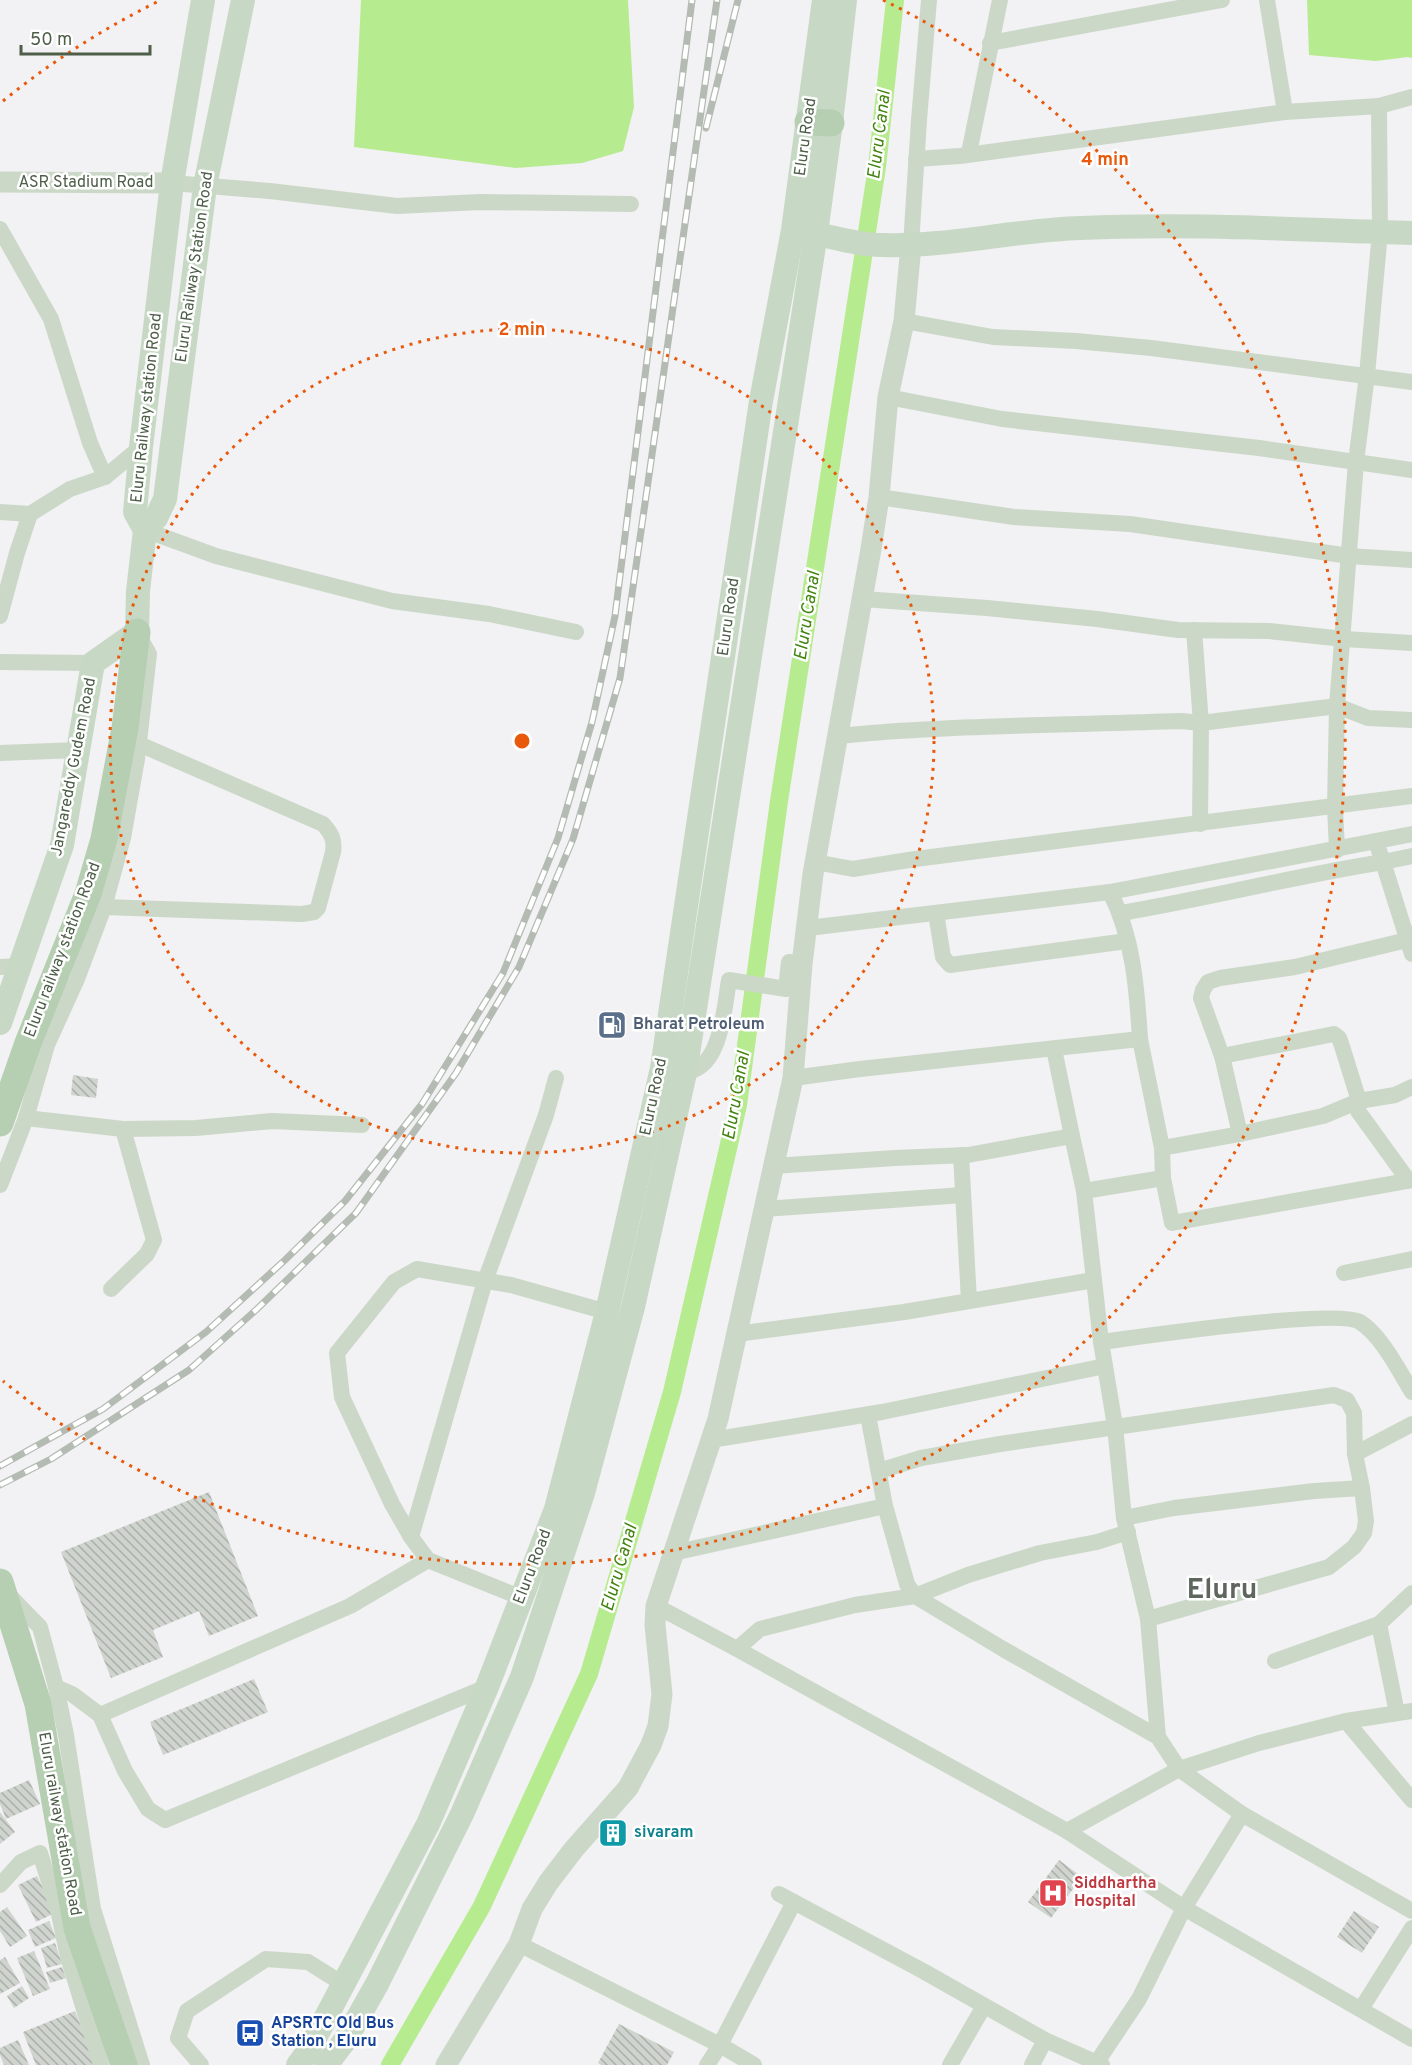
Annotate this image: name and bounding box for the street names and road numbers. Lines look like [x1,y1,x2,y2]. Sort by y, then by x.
street label: Eluru Road [791,97,821,177]
street label: Eluru Railway Station Road [172,170,218,364]
street label: ASR Stadium Road [18,173,154,193]
street label: Eluru Railway station Road [127,312,167,504]
street label: Eluru Road [714,577,744,657]
street label: Jangareddy Gudem Road [47,676,101,858]
street label: Eluru railway station Road [20,860,106,1040]
street label: Eluru Road [636,1056,672,1138]
street label: Eluru Road [510,1527,556,1607]
street label: Eluru railway station Road [33,1731,85,1917]

